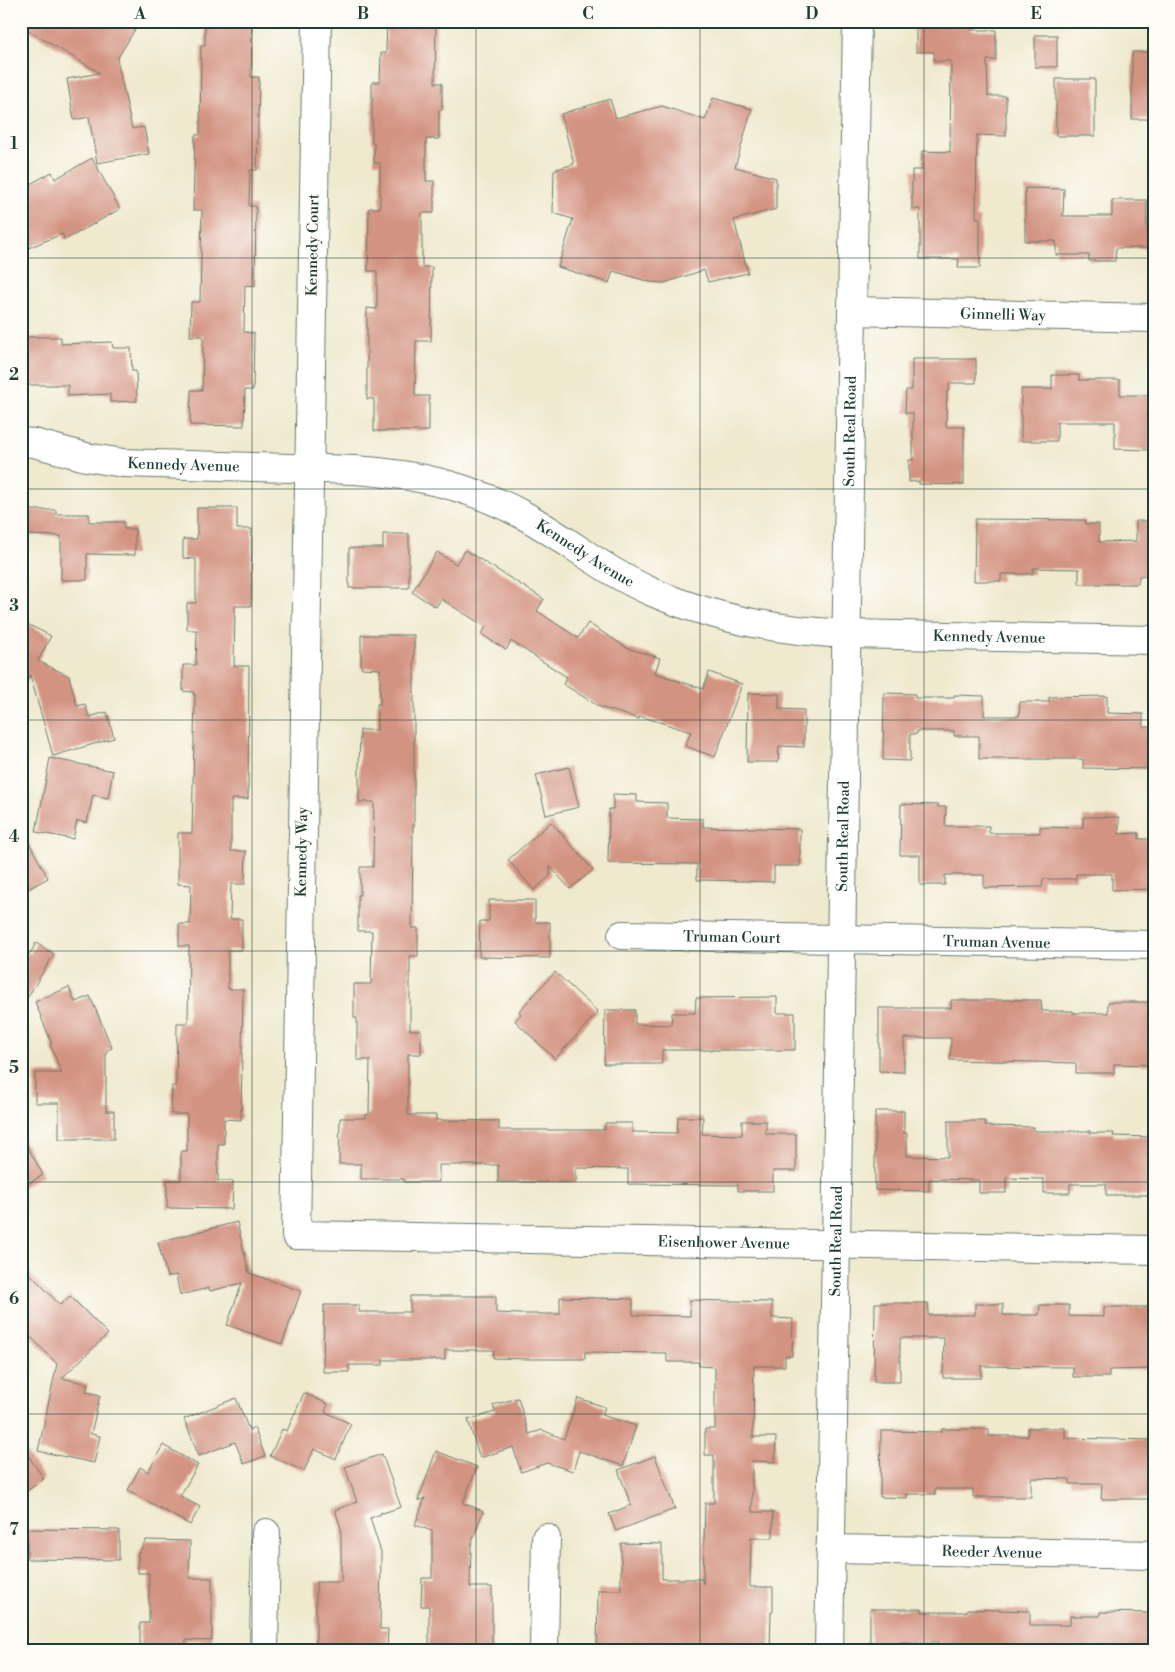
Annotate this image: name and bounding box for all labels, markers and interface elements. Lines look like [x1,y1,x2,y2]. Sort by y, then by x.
text: A [133,4,146,24]
text: B [357,4,369,24]
text: C [582,4,594,24]
text: D [806,4,819,24]
text: E [1030,4,1042,24]
text: 1 [10,134,18,154]
street label: Kennedy Court [303,193,323,296]
street label: Ginnelli Way [960,304,1047,325]
text: 2 [9,365,19,385]
street label: South Real Road [840,375,860,487]
street label: Kennedy Avenue [127,454,240,476]
street label: Kennedy Avenue [533,515,638,591]
text: 3 [9,596,19,616]
street label: Kennedy Avenue [933,626,1046,647]
street label: South Real Road [833,780,853,892]
street label: Kennedy Way [292,806,312,897]
text: 4 [9,827,20,847]
street label: Truman Court [683,927,782,947]
street label: Truman Avenue [943,932,1051,953]
text: 5 [9,1058,19,1078]
street label: South Real Road [826,1185,847,1297]
street label: Eisenhower Avenue [657,1232,790,1253]
text: 6 [9,1289,19,1309]
text: 7 [9,1520,19,1540]
street label: Reeder Avenue [942,1542,1042,1562]

